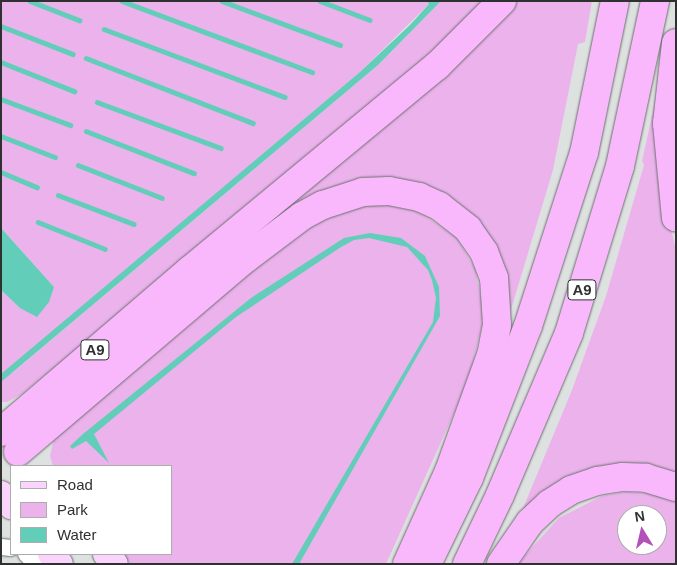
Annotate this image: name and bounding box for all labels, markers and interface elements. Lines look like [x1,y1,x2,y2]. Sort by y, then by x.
road number: A9 [567,278,597,302]
road number: A9 [80,338,110,362]
legend [10,465,172,555]
text: Road [57,476,93,493]
text: Park [57,501,88,518]
north arrow [617,505,667,555]
text: N [634,507,646,525]
text: Water [57,526,96,543]

